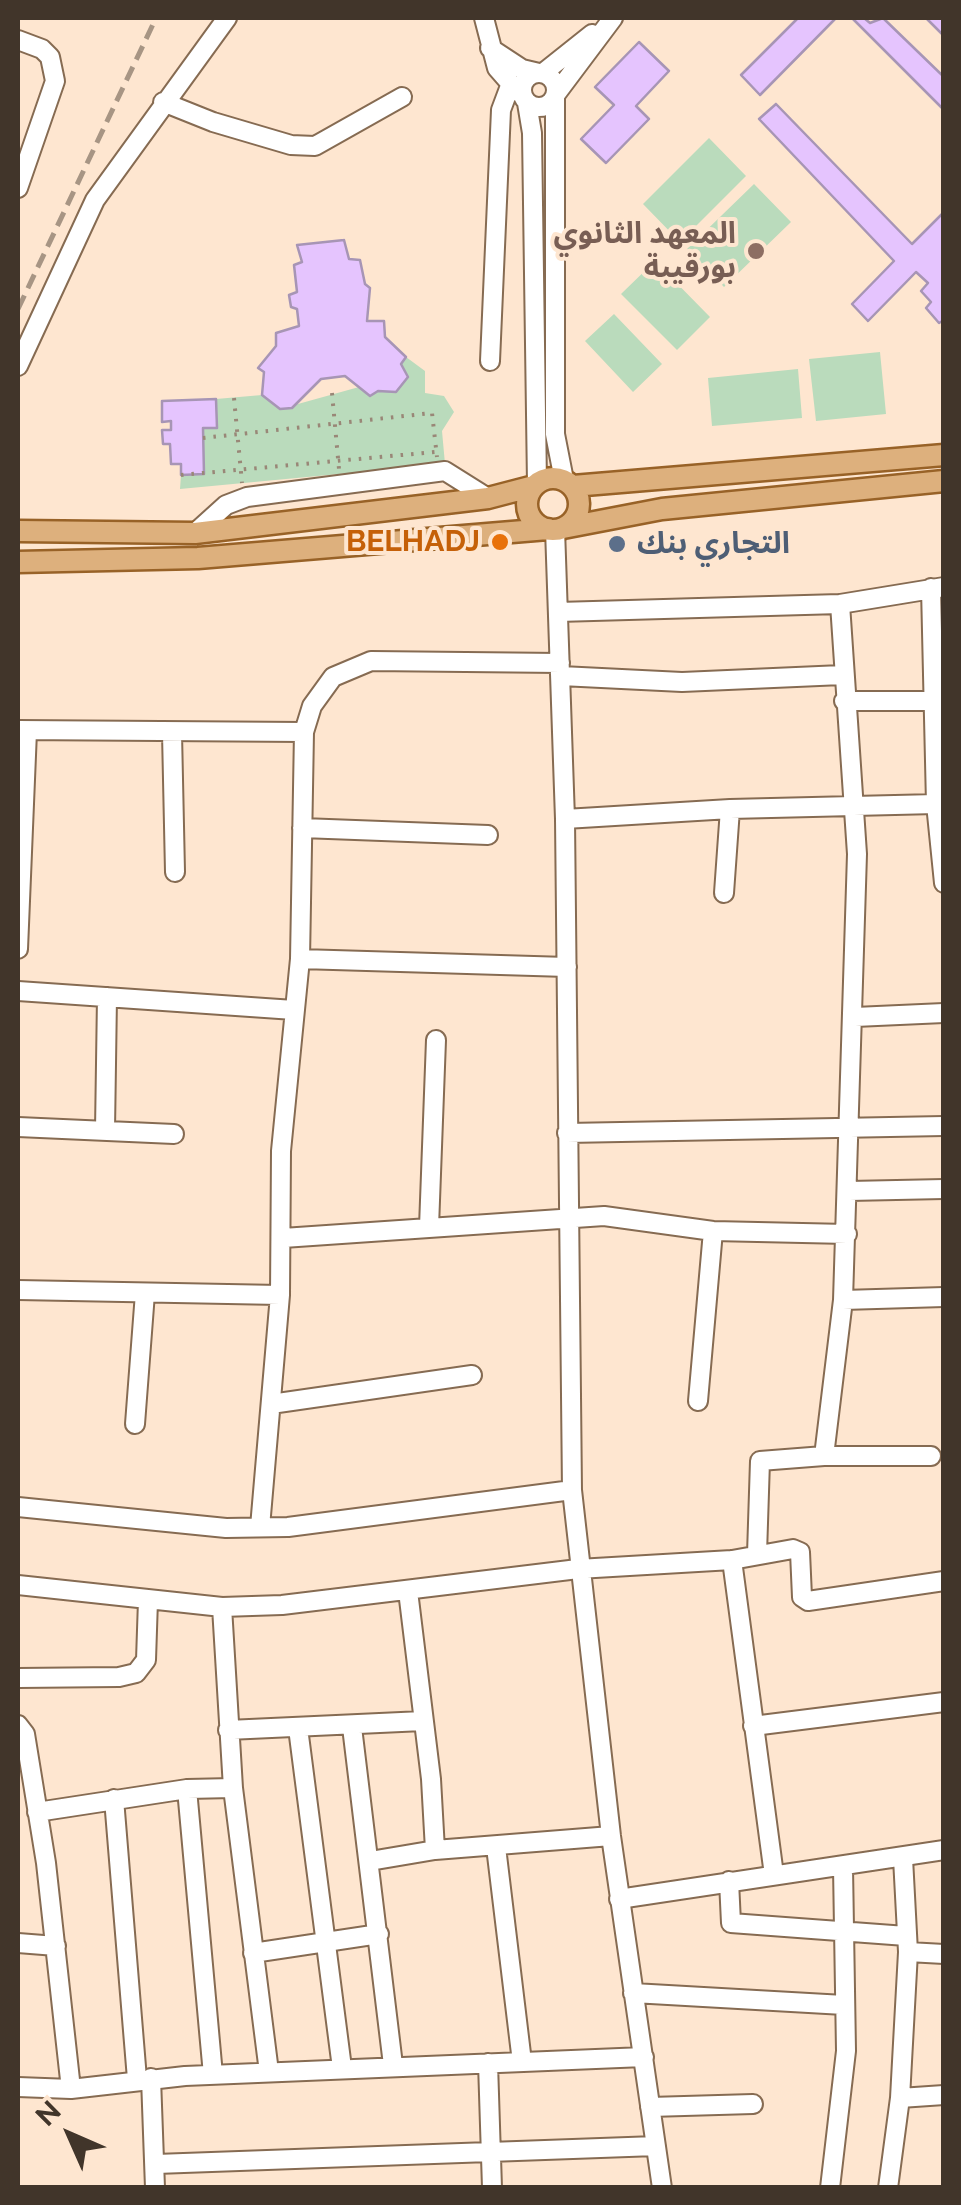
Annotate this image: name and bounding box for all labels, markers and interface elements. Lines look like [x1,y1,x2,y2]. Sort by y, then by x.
place label: المعهد الثانوي بورقيبة [553,216,736,286]
marker: المعهد الثانوي بورقيبة [745,240,767,262]
place label: BELHADJ [346,524,480,560]
place label: التجاري بنك [637,526,790,562]
marker: BELHADJ [489,531,511,553]
marker: التجاري بنك [606,533,628,555]
north arrow [20,2085,120,2185]
text: N [29,2094,68,2133]

